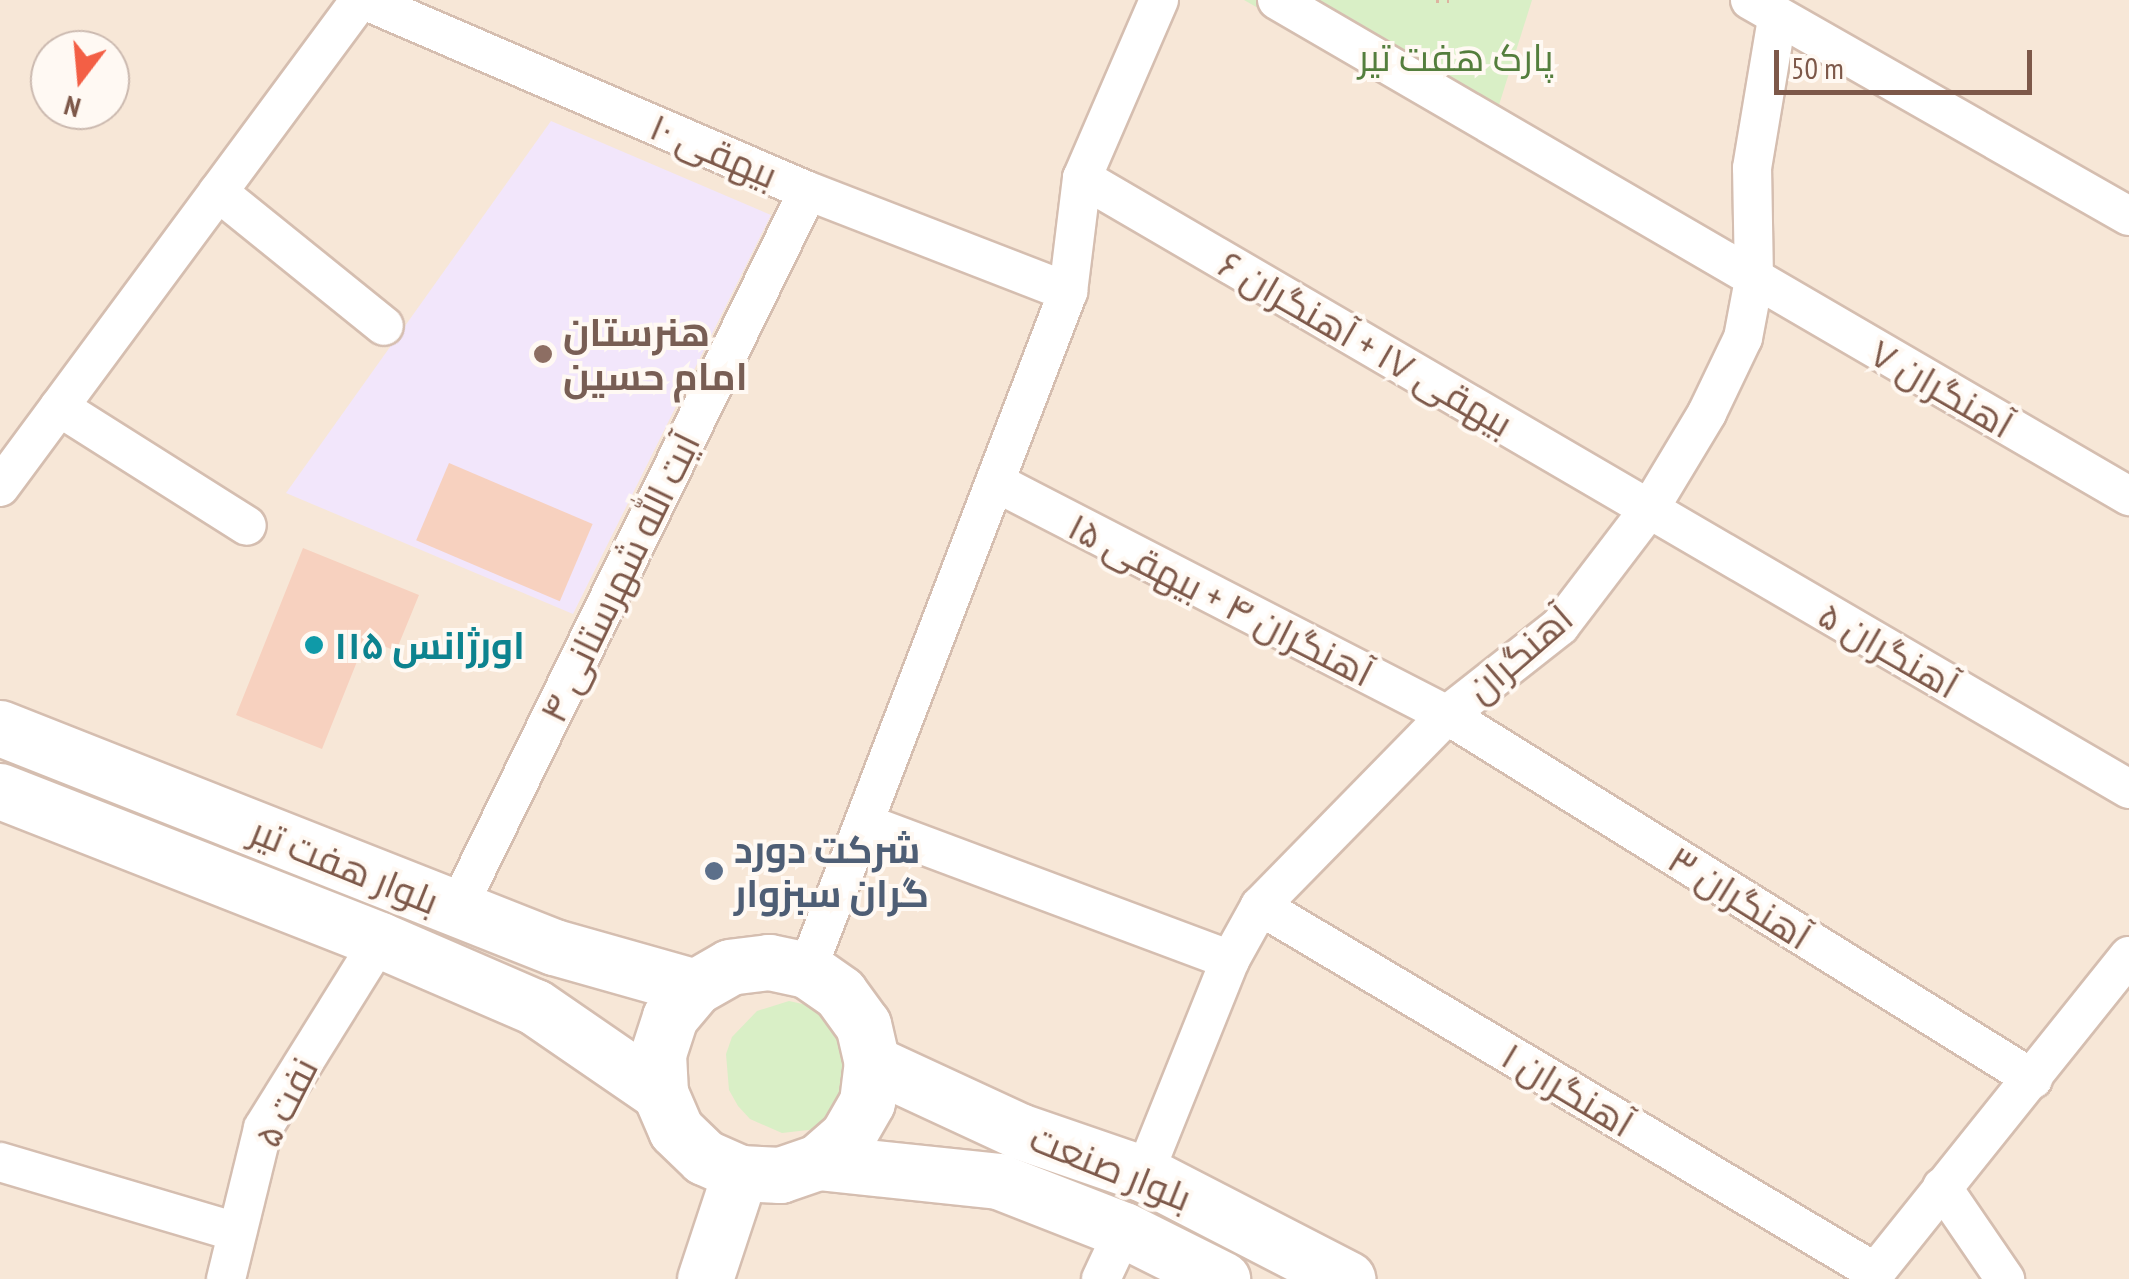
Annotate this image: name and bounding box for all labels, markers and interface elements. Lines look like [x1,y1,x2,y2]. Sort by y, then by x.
north arrow [30,30,130,130]
scale bar [1779,30,2036,92]
park label: پارک هفت تیر [1358,34,1554,80]
text: 50 m [1791,48,1844,87]
text: N [60,88,85,127]
street label: بیهقی ۱۰ [644,103,784,197]
street label: بیهقی ۱۷ + آهنگران ۶ [1211,240,1521,446]
place label: هنرستان امام حسین [563,309,748,398]
street label: آهنگران ۷ [1863,329,2021,447]
marker: هنرستان امام حسین [532,343,554,365]
street label: آیت الله شهرستانی ۴ [529,425,709,729]
street label: آهنگران ۴ + بیهقی ۱۵ [1061,503,1381,695]
street label: آهنگران ۵ [1811,591,1967,707]
street label: آهنگران [1457,595,1581,711]
place label: اورژانس ۱۱۵ [334,622,525,668]
marker: اورژانس ۱۱۵ [303,634,325,656]
street label: بلوار هفت تیر [244,807,446,923]
place label: شرکت دورد گران سبزوار [734,826,929,916]
street label: آهنگران ۳ [1660,835,1820,959]
marker: شرکت دورد گران سبزوار [703,860,725,882]
street label: آهنگران ۱ [1494,1032,1642,1146]
street label: نفت ۵ [243,1050,327,1154]
street label: بلوار صنعت [1024,1114,1198,1220]

